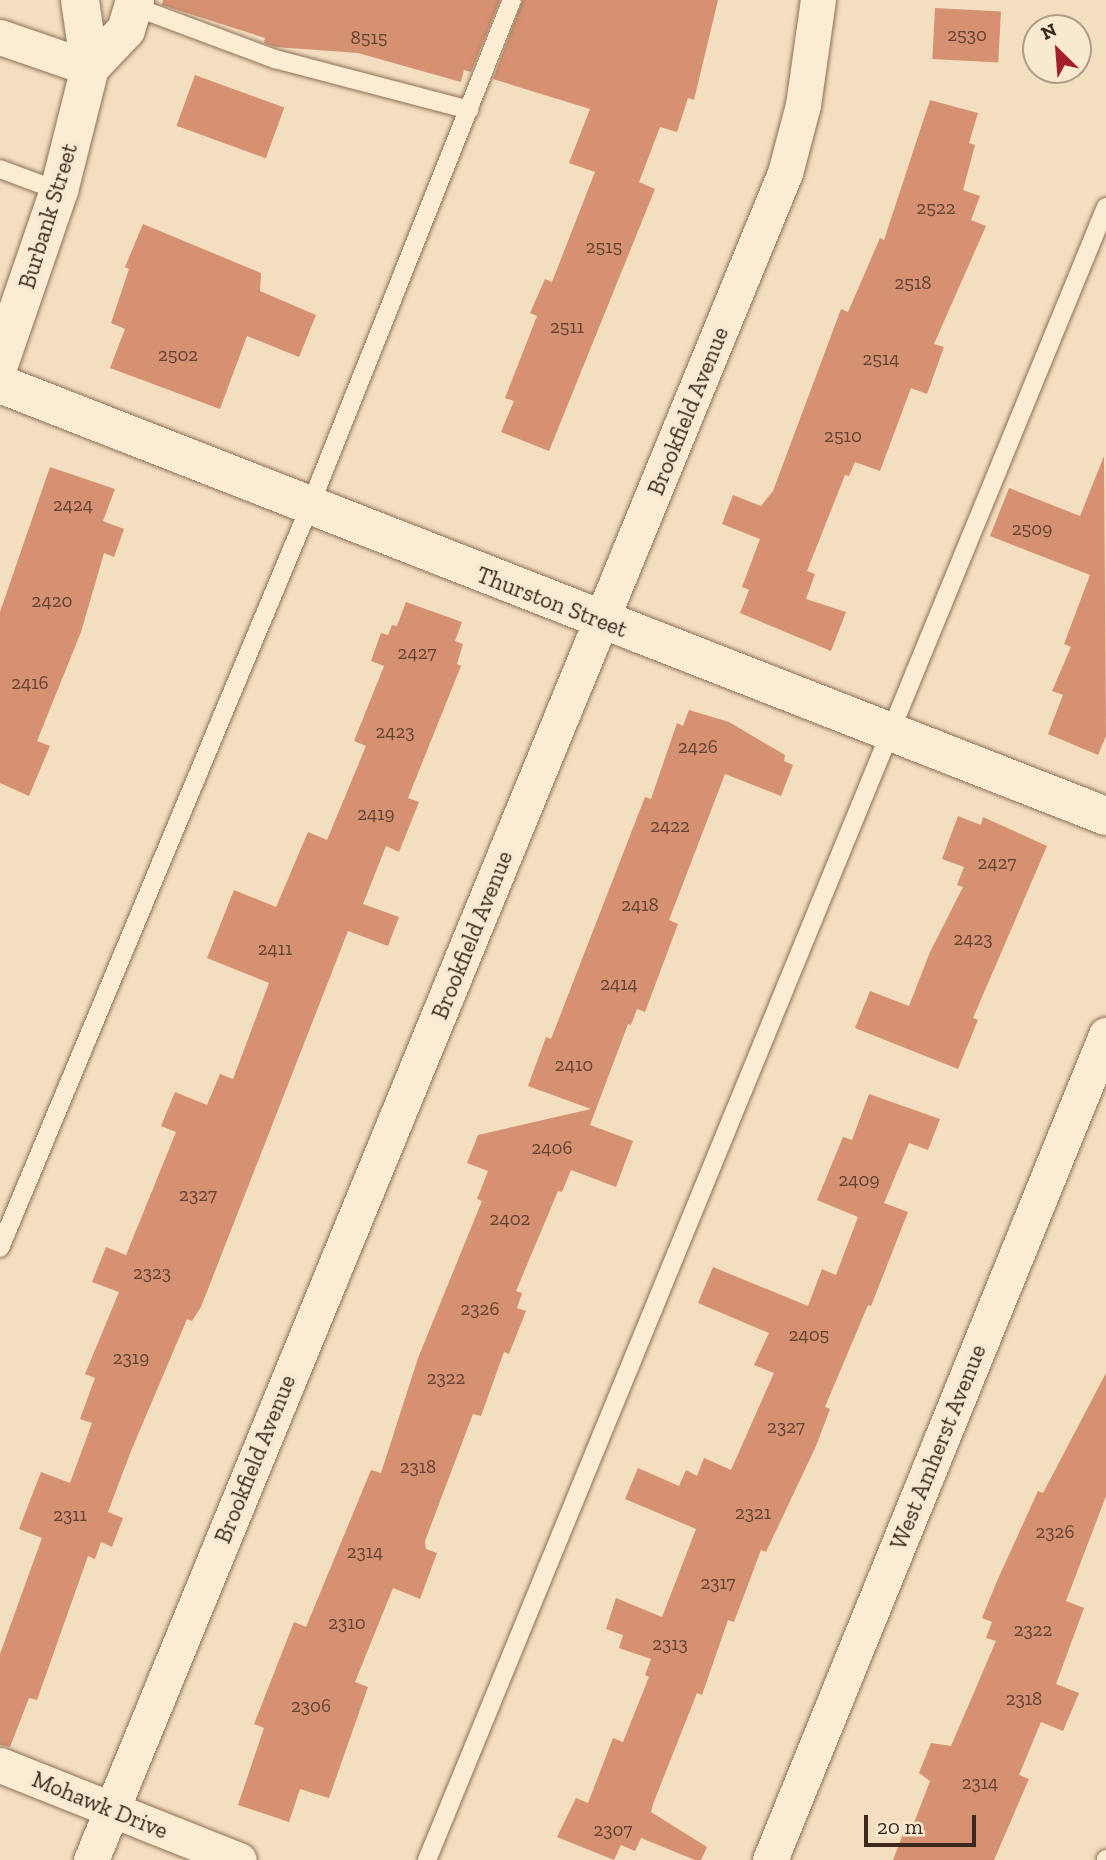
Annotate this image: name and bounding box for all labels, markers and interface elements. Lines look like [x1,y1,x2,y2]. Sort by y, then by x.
north arrow [1022,14,1092,84]
text: N [1037,18,1060,45]
house number: 2530 [947,24,987,46]
house number: 8515 [351,27,387,49]
street label: Burbank Street [13,140,83,292]
house number: 2522 [916,197,956,219]
house number: 2515 [586,236,622,258]
house number: 2518 [894,272,932,294]
house number: 2511 [550,316,584,338]
street label: Brookfield Avenue [642,322,734,500]
house number: 2502 [158,344,198,366]
house number: 2514 [862,348,900,370]
house number: 2510 [824,425,862,447]
house number: 2424 [53,494,93,516]
house number: 2509 [1012,518,1052,540]
street label: Thurston Street [473,561,631,643]
house number: 2420 [32,590,72,612]
house number: 2427 [398,642,436,664]
house number: 2416 [11,672,49,694]
house number: 2423 [375,721,415,743]
house number: 2426 [678,736,718,758]
house number: 2419 [357,803,395,825]
house number: 2422 [650,815,690,837]
street label: Brookfield Avenue [426,846,518,1024]
house number: 2427 [978,852,1016,874]
house number: 2418 [621,894,659,916]
house number: 2423 [953,928,993,950]
house number: 2411 [258,938,292,960]
house number: 2414 [600,973,638,995]
house number: 2410 [555,1054,593,1076]
house number: 2406 [531,1137,573,1159]
house number: 2409 [838,1169,880,1191]
house number: 2327 [179,1184,217,1206]
house number: 2402 [490,1208,530,1230]
house number: 2323 [133,1262,171,1284]
house number: 2326 [461,1298,499,1320]
house number: 2405 [789,1324,829,1346]
street label: West Amherst Avenue [884,1340,992,1554]
house number: 2319 [113,1347,149,1369]
house number: 2322 [427,1367,465,1389]
street label: Brookfield Avenue [209,1370,301,1548]
house number: 2327 [767,1416,805,1438]
house number: 2318 [400,1456,436,1478]
house number: 2321 [735,1502,771,1524]
house number: 2311 [53,1504,87,1526]
house number: 2326 [1036,1521,1074,1543]
house number: 2314 [347,1541,383,1563]
house number: 2317 [700,1572,736,1594]
house number: 2310 [328,1612,366,1634]
house number: 2322 [1014,1619,1052,1641]
house number: 2313 [652,1633,688,1655]
house number: 2318 [1006,1688,1042,1710]
house number: 2306 [291,1695,331,1717]
street label: Mohawk Drive [28,1765,172,1845]
house number: 2314 [962,1772,998,1794]
scale bar [868,1800,980,1844]
text: 20 m [877,1814,923,1839]
house number: 2307 [594,1819,632,1841]

